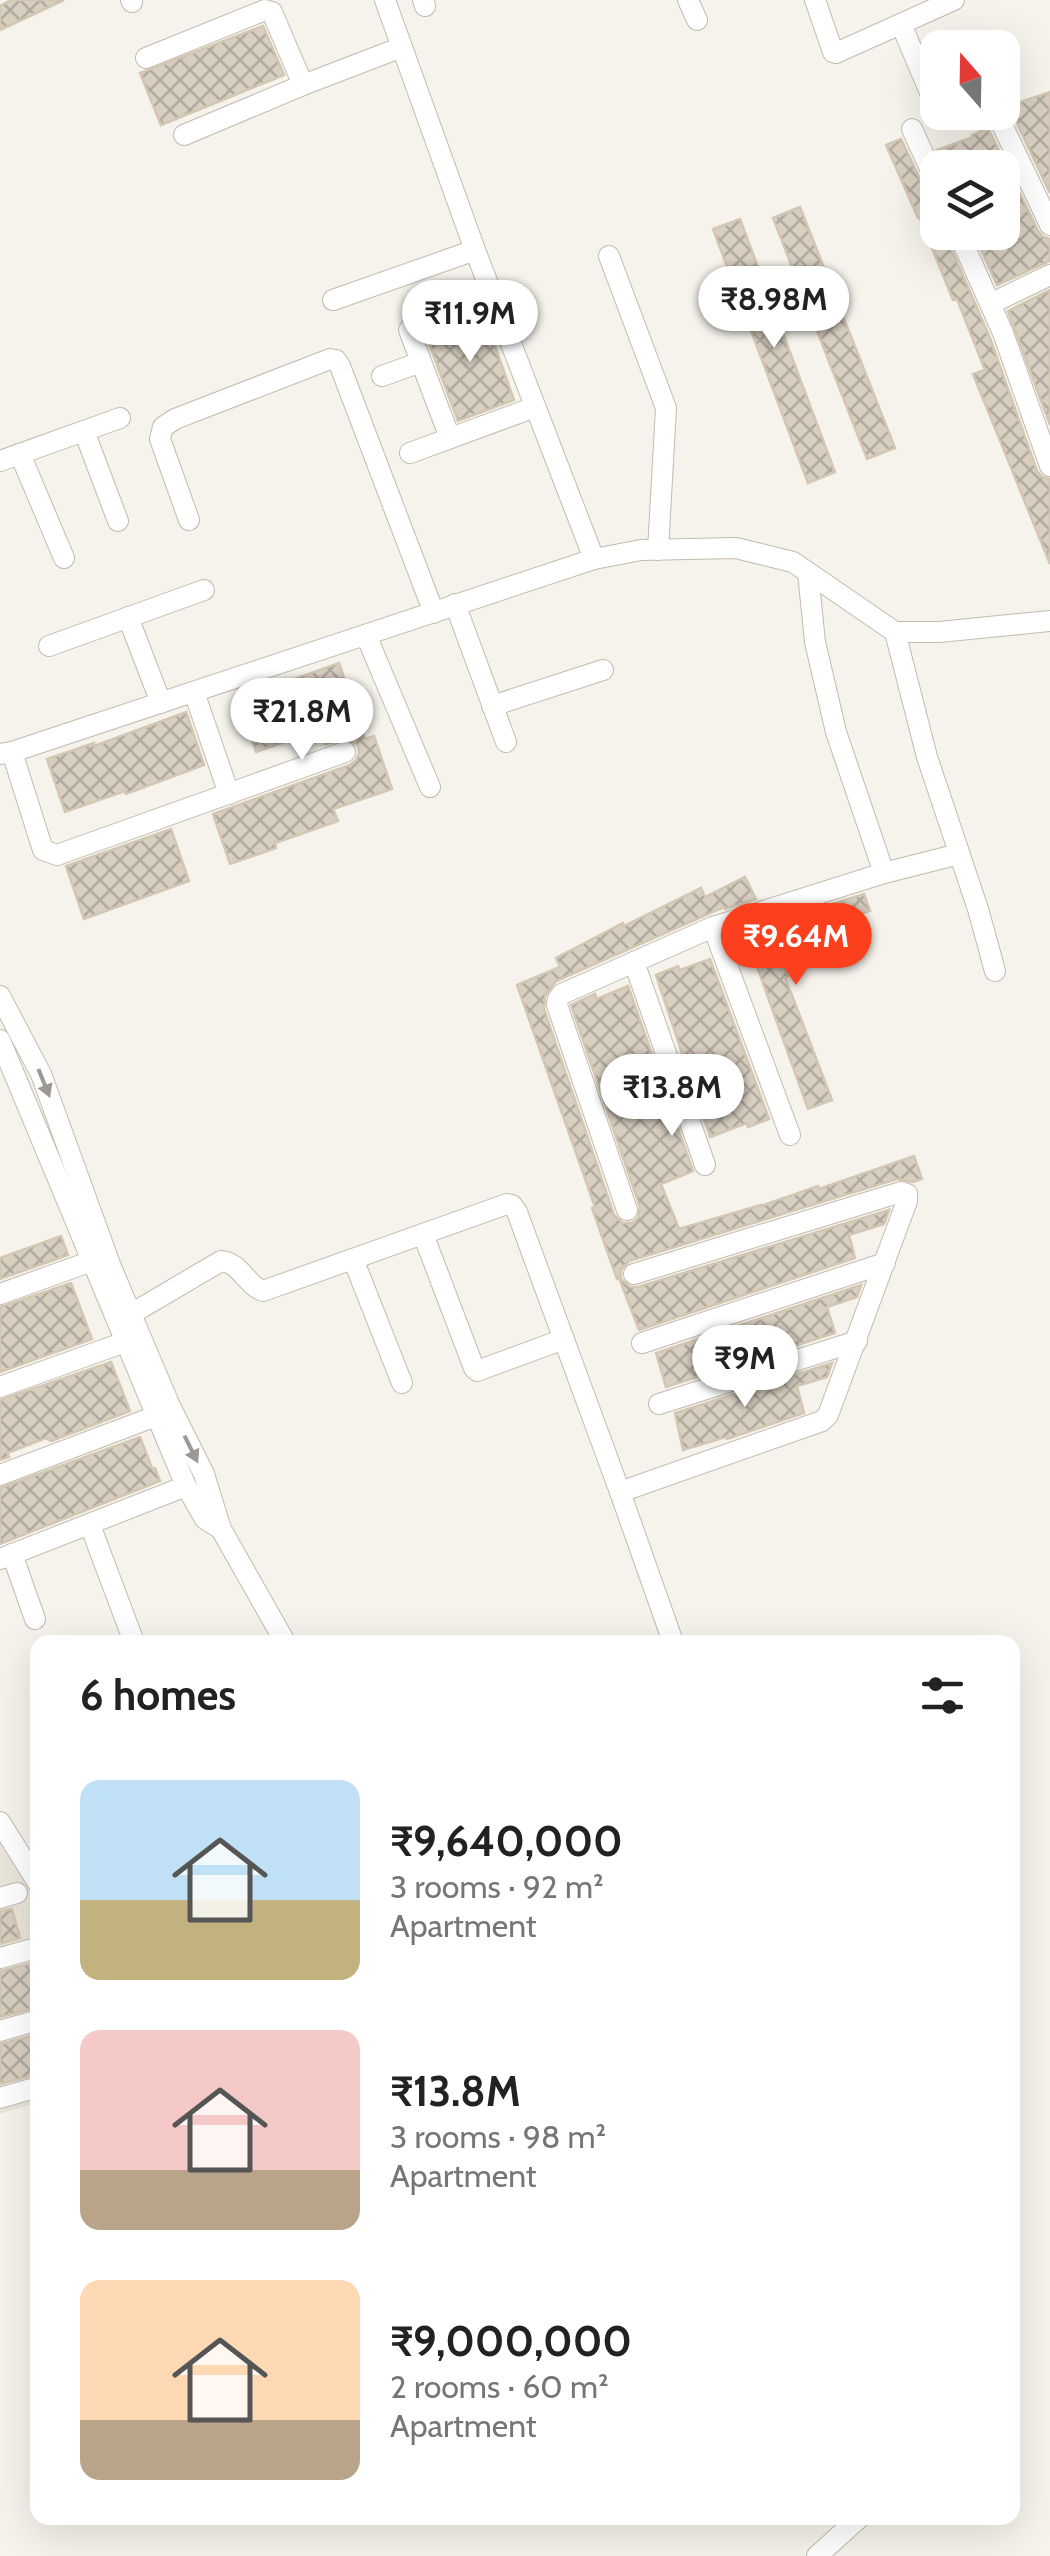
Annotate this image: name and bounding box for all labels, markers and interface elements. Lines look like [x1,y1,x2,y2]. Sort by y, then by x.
north arrow [920,30,1020,130]
map controls [920,30,1020,250]
button: layers [920,150,1020,250]
pin: ₹8.98M [693,266,855,351]
text: ₹8.98M [720,279,828,318]
pin: ₹11.9M [389,280,551,365]
text: ₹11.9M [424,293,516,332]
pin: ₹21.8M [221,678,383,763]
text: ₹21.8M [252,691,352,730]
pin: ₹9.64M [715,903,877,988]
text: ₹9.64M [743,916,849,955]
pin: ₹13.8M [591,1054,753,1139]
text: ₹13.8M [622,1067,722,1106]
one-way arrow [36,1068,52,1098]
pin: ₹9M [697,1325,793,1410]
text: ₹9M [714,1338,776,1377]
one-way arrow [183,1435,200,1464]
icon: filters [915,1668,970,1723]
text: 6 homes [80,1669,236,1721]
text: ₹9,640,000 [390,1815,623,1867]
icon: home [160,1820,280,1940]
text: 3 rooms · 92 m² [390,1867,604,1906]
text: Apartment [390,1906,537,1945]
text: ₹13.8M [390,2065,521,2117]
icon: home [160,2070,280,2190]
text: 3 rooms · 98 m² [390,2117,606,2156]
text: Apartment [390,2156,537,2195]
text: ₹9,000,000 [390,2315,632,2367]
icon: home [160,2320,280,2440]
text: 2 rooms · 60 m² [390,2367,609,2406]
text: Apartment [390,2406,537,2445]

